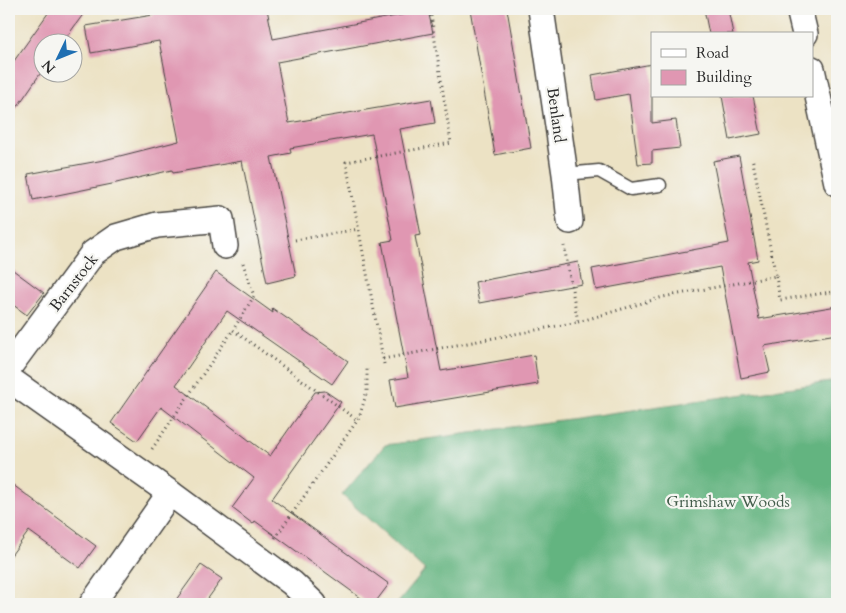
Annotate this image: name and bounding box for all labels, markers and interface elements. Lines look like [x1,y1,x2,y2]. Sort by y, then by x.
north arrow [32,32,82,82]
legend [651,32,814,98]
text: Road [696,43,729,63]
text: N [38,56,60,77]
text: Building [696,67,752,87]
street label: Benland [541,86,571,145]
street label: Barnstock [44,249,104,316]
park label: Grimshaw Woods [666,491,790,513]

